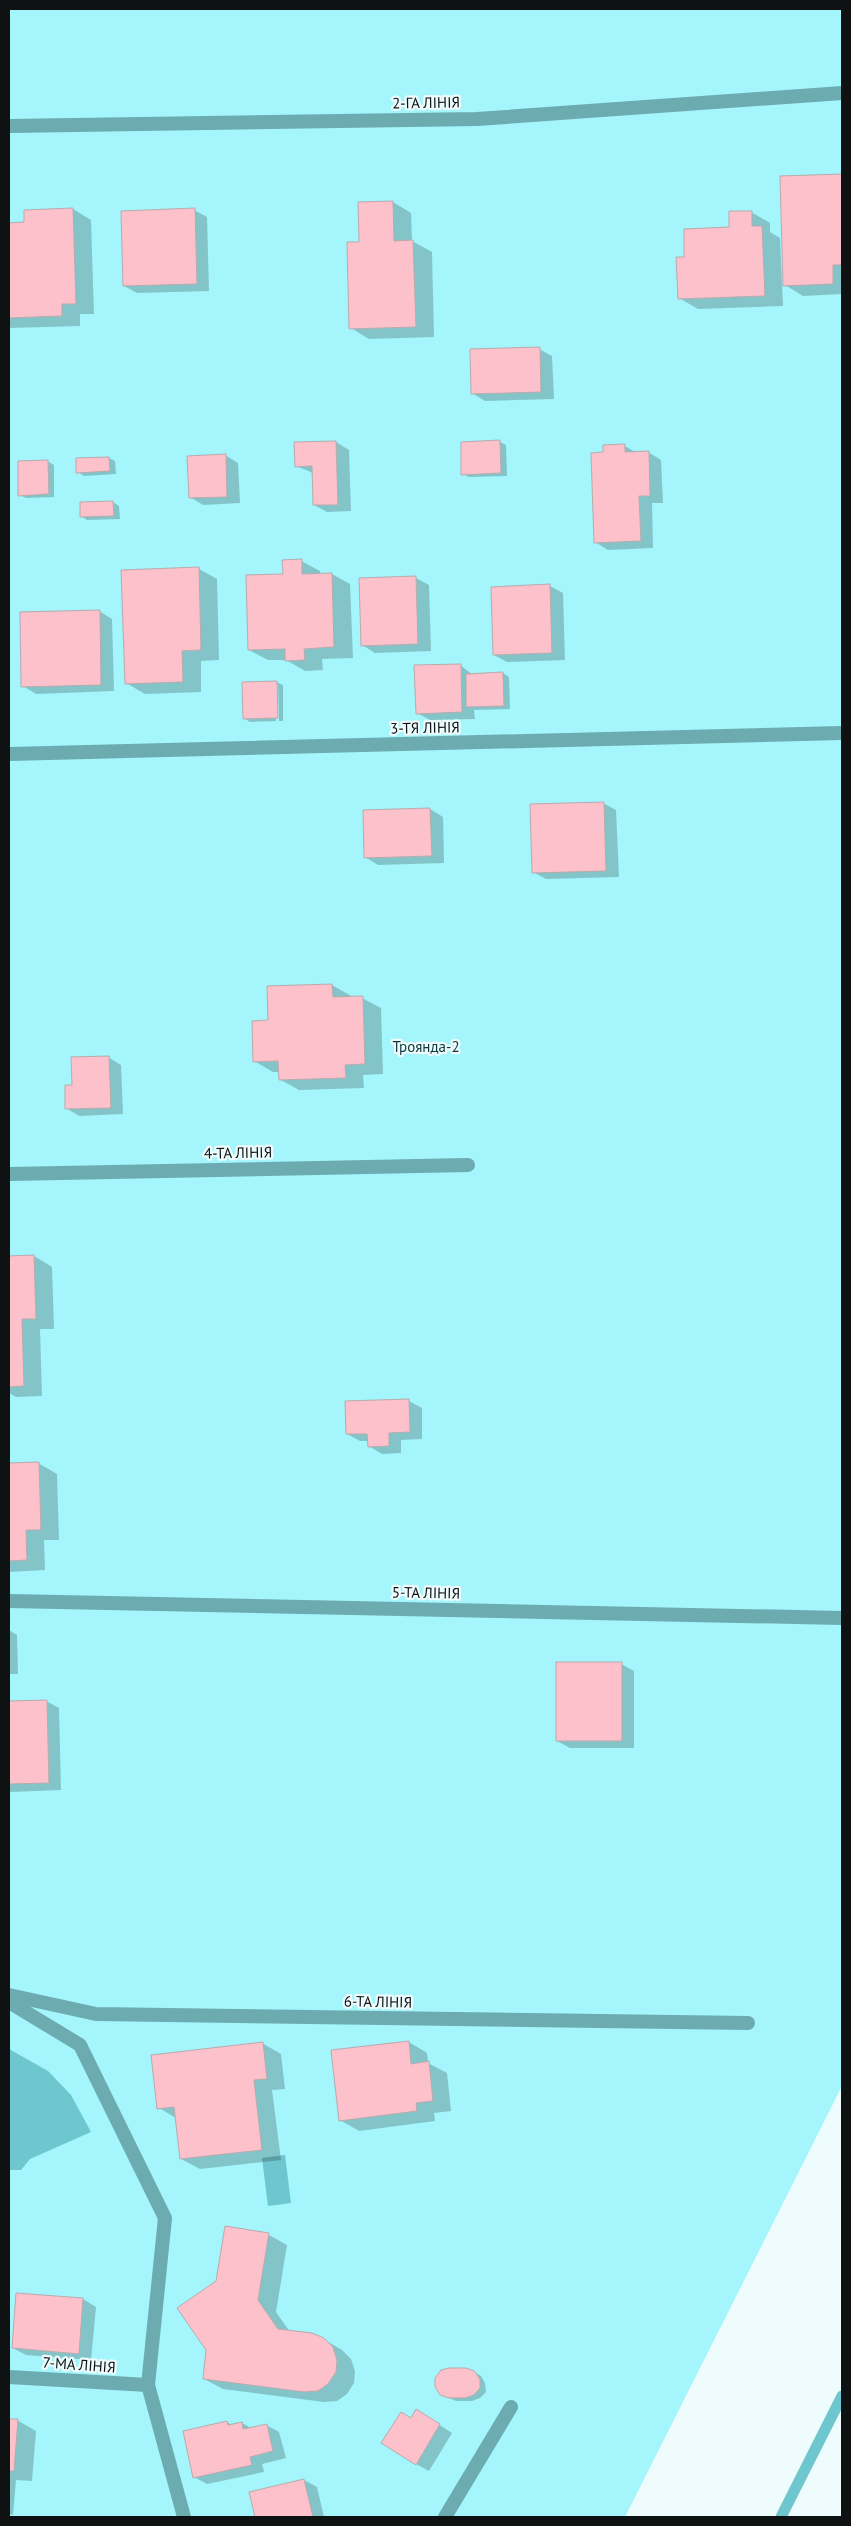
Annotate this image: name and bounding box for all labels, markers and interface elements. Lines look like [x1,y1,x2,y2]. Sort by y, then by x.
street label: 2-ГА ЛІНІЯ [392,92,460,113]
street label: 3-ТЯ ЛІНІЯ [390,717,460,738]
park label: Троянда-2 [392,1037,460,1056]
street label: 4-ТА ЛІНІЯ [204,1142,272,1163]
street label: 5-ТА ЛІНІЯ [392,1582,460,1603]
street label: 6-ТА ЛІНІЯ [344,1991,412,2012]
street label: 7-МА ЛІНІЯ [42,2352,116,2377]

